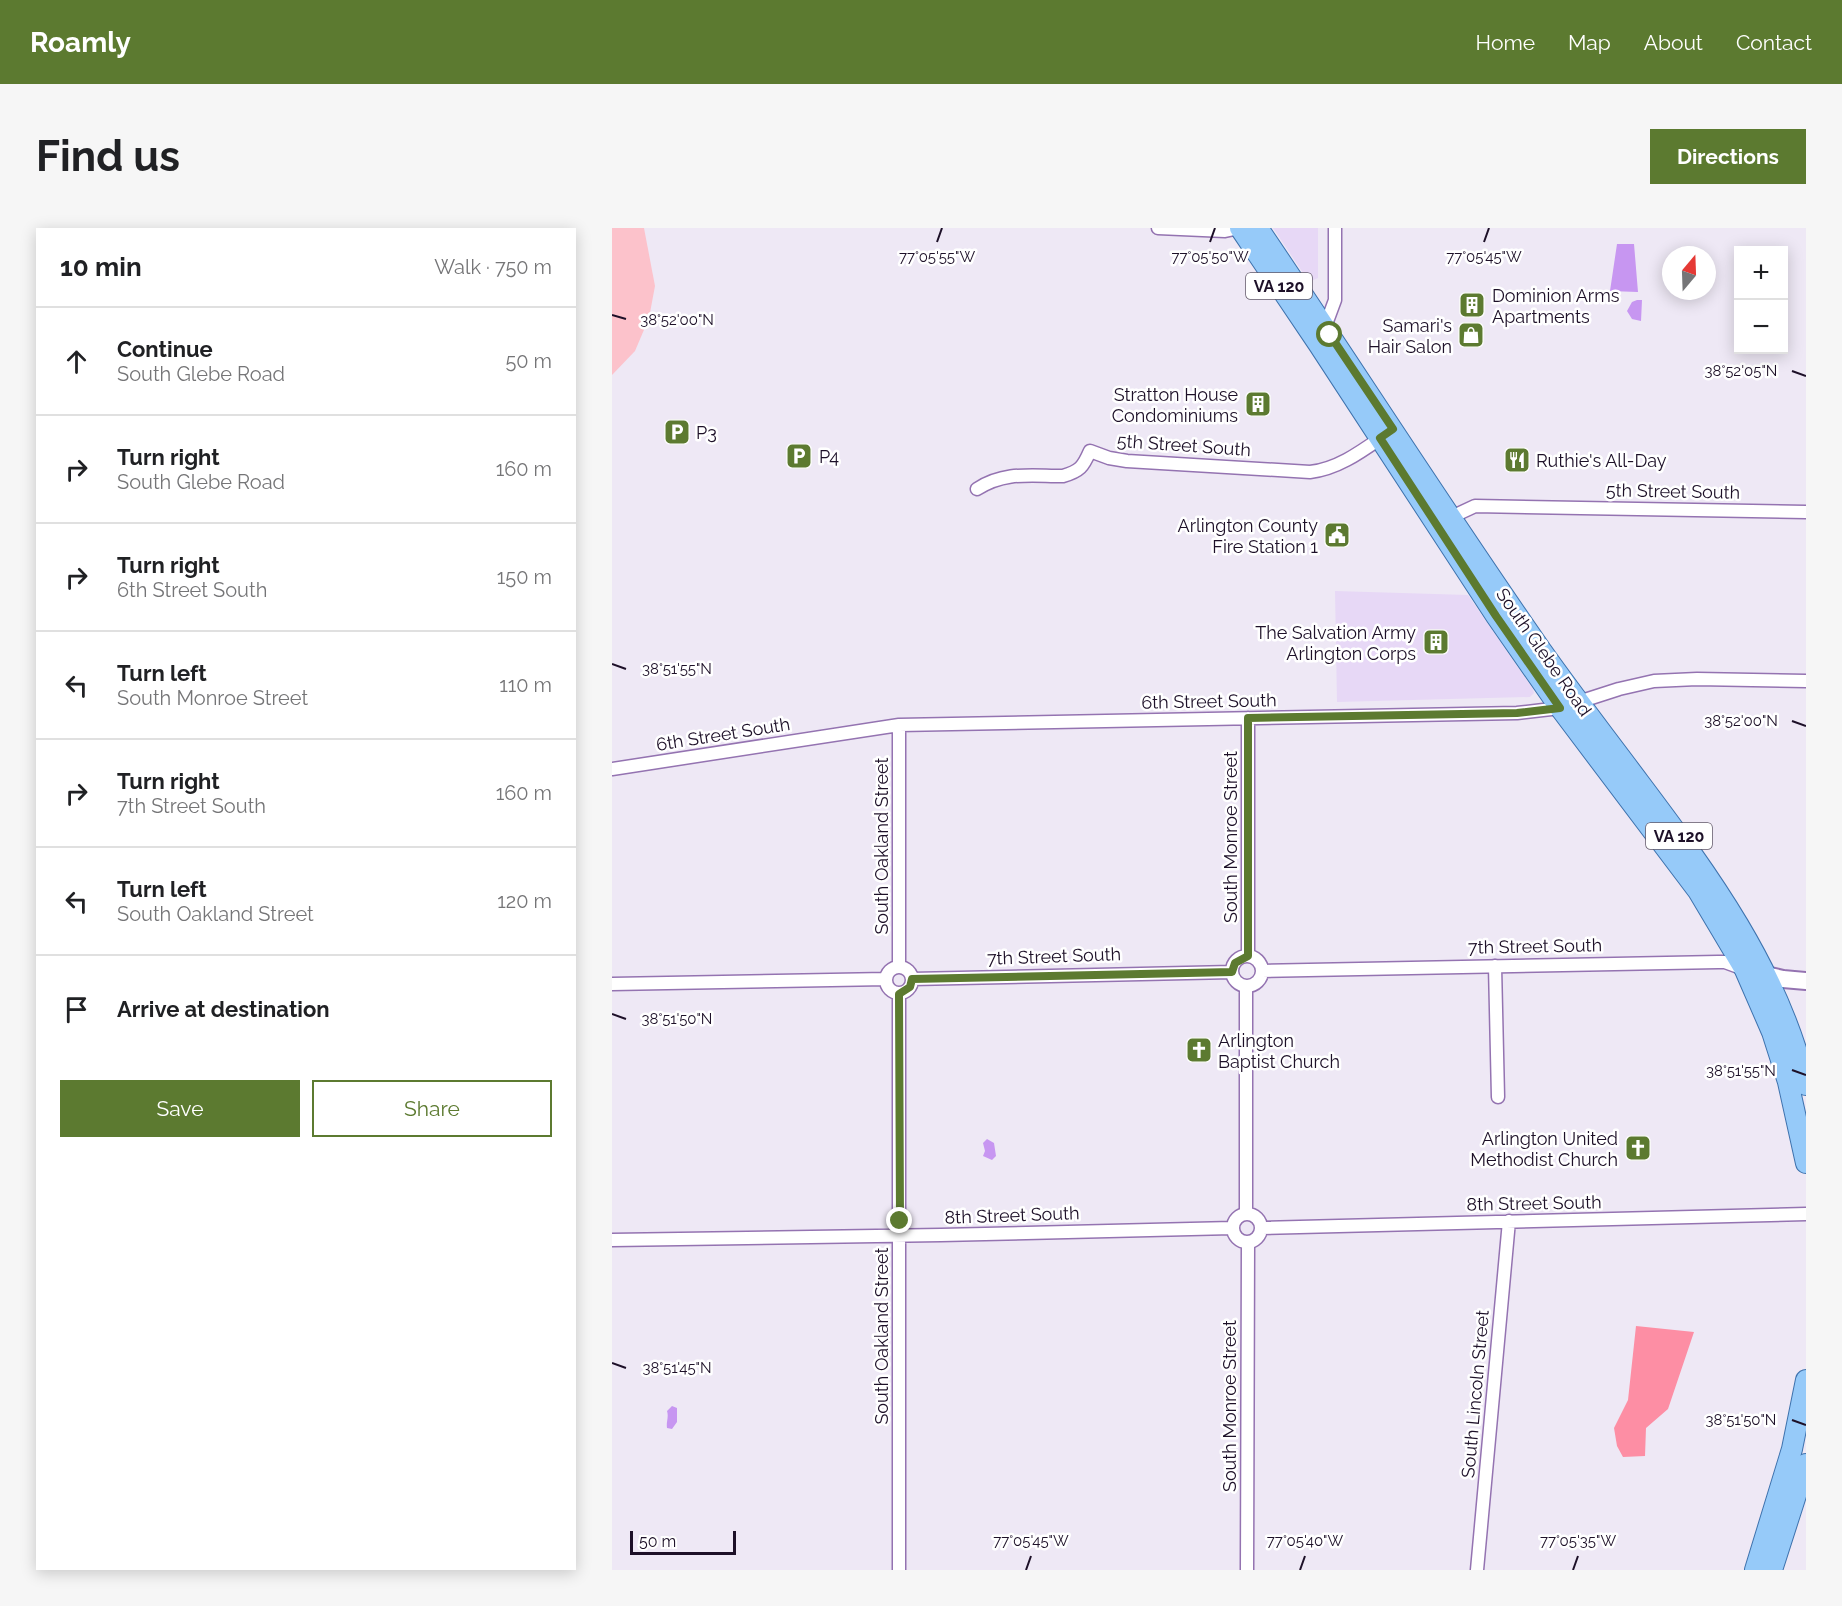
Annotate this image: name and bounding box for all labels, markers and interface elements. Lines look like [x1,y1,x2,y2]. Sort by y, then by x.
text: Roamly [30,26,131,59]
text: Home [1476,30,1535,55]
text: Map [1568,30,1611,55]
text: About [1644,30,1703,55]
text: Contact [1736,30,1812,55]
button: Directions [1650,129,1806,184]
text: Find us [36,132,180,181]
north arrow [1662,246,1716,300]
map controls [1734,246,1788,354]
button: + [1734,246,1788,300]
text: 77°05'55"W [899,248,975,266]
text: 77°05'50"W [1171,248,1249,266]
text: 77°05'45"W [1446,248,1522,266]
text: 10 min [60,252,142,282]
text: Walk · 750 m [434,255,552,279]
road number: VA 120 [1246,273,1312,299]
place label: Dominion Arms Apartments [1492,285,1620,327]
building icon: Dominion Arms Apartments [1457,290,1487,320]
button: − [1734,300,1788,354]
text: 38°52'00"N [640,311,714,329]
place label: Samari's Hair Salon [1368,315,1452,357]
shop icon: Samari's Hair Salon [1456,320,1486,350]
route start [1316,321,1342,347]
text: Continue [117,336,213,362]
icon: ahead [60,345,93,378]
text: 50 m [505,349,552,373]
text: South Glebe Road [117,362,285,386]
text: 38°52'05"N [1705,362,1777,380]
place label: Stratton House Condominiums [1112,384,1238,426]
building icon: Stratton House Condominiums [1243,389,1273,419]
parking icon: P3 [662,417,692,447]
place label: P3 [696,422,717,443]
street label: 5th Street South [1116,430,1252,460]
parking icon: P4 [784,441,814,471]
text: Turn right [117,444,220,470]
restaurant icon: Ruthie's All-Day [1502,445,1532,475]
place label: P4 [819,446,839,467]
place label: Ruthie's All-Day [1536,450,1667,471]
icon: right [60,453,93,486]
text: 160 m [496,457,552,481]
text: South Glebe Road [117,470,285,494]
street label: 5th Street South [1606,479,1740,503]
place label: Arlington County Fire Station 1 [1177,515,1318,557]
public building icon: Arlington County Fire Station 1 [1322,520,1352,550]
text: Turn right [117,552,220,578]
icon: right [60,561,93,594]
text: 150 m [497,565,552,589]
text: 6th Street South [117,578,267,602]
street label: South Glebe Road [1492,584,1596,720]
place label: The Salvation Army Arlington Corps [1255,622,1416,664]
building icon: The Salvation Army Arlington Corps [1421,627,1451,657]
text: Turn left [117,660,207,686]
text: 38°51'55"N [642,660,712,678]
icon: left [60,669,93,702]
text: 110 m [499,673,552,697]
text: South Monroe Street [117,686,308,710]
street label: 6th Street South [1141,689,1277,713]
text: 38°52'00"N [1704,712,1778,730]
street label: 6th Street South [655,713,791,755]
street label: South Monroe Street [1220,751,1241,923]
street label: South Oakland Street [871,757,892,935]
text: Turn right [117,768,220,794]
icon: right [60,777,93,810]
text: 160 m [496,781,552,805]
text: 7th Street South [117,794,266,818]
road number: VA 120 [1646,823,1712,849]
text: Turn left [117,876,207,902]
icon: left [60,885,93,918]
text: 120 m [497,889,552,913]
text: South Oakland Street [117,902,314,926]
street label: 7th Street South [1468,934,1602,958]
street label: 7th Street South [987,943,1121,969]
icon: arrive [60,993,93,1026]
text: Arrive at destination [117,996,330,1022]
text: 38°51'50"N [642,1010,712,1028]
place label: Arlington Baptist Church [1218,1030,1340,1072]
church icon: Arlington Baptist Church [1184,1035,1214,1065]
text: 38°51'55"N [1706,1062,1776,1080]
button: Save [60,1080,300,1137]
button: Share [312,1080,552,1137]
place label: Arlington United Methodist Church [1470,1128,1618,1170]
church icon: Arlington United Methodist Church [1623,1133,1653,1163]
street label: 8th Street South [1466,1191,1602,1215]
street label: 8th Street South [944,1202,1080,1228]
route end [886,1207,912,1233]
street label: South Oakland Street [871,1247,892,1425]
street label: South Lincoln Street [1457,1309,1493,1479]
street label: South Monroe Street [1219,1320,1240,1492]
text: 38°51'45"N [642,1359,712,1377]
text: 38°51'50"N [1706,1411,1776,1429]
scale bar [630,1528,736,1556]
text: 50 m [639,1532,676,1551]
text: 77°05'45"W [993,1532,1069,1550]
text: 77°05'40"W [1267,1532,1343,1550]
text: 77°05'35"W [1540,1532,1616,1550]

